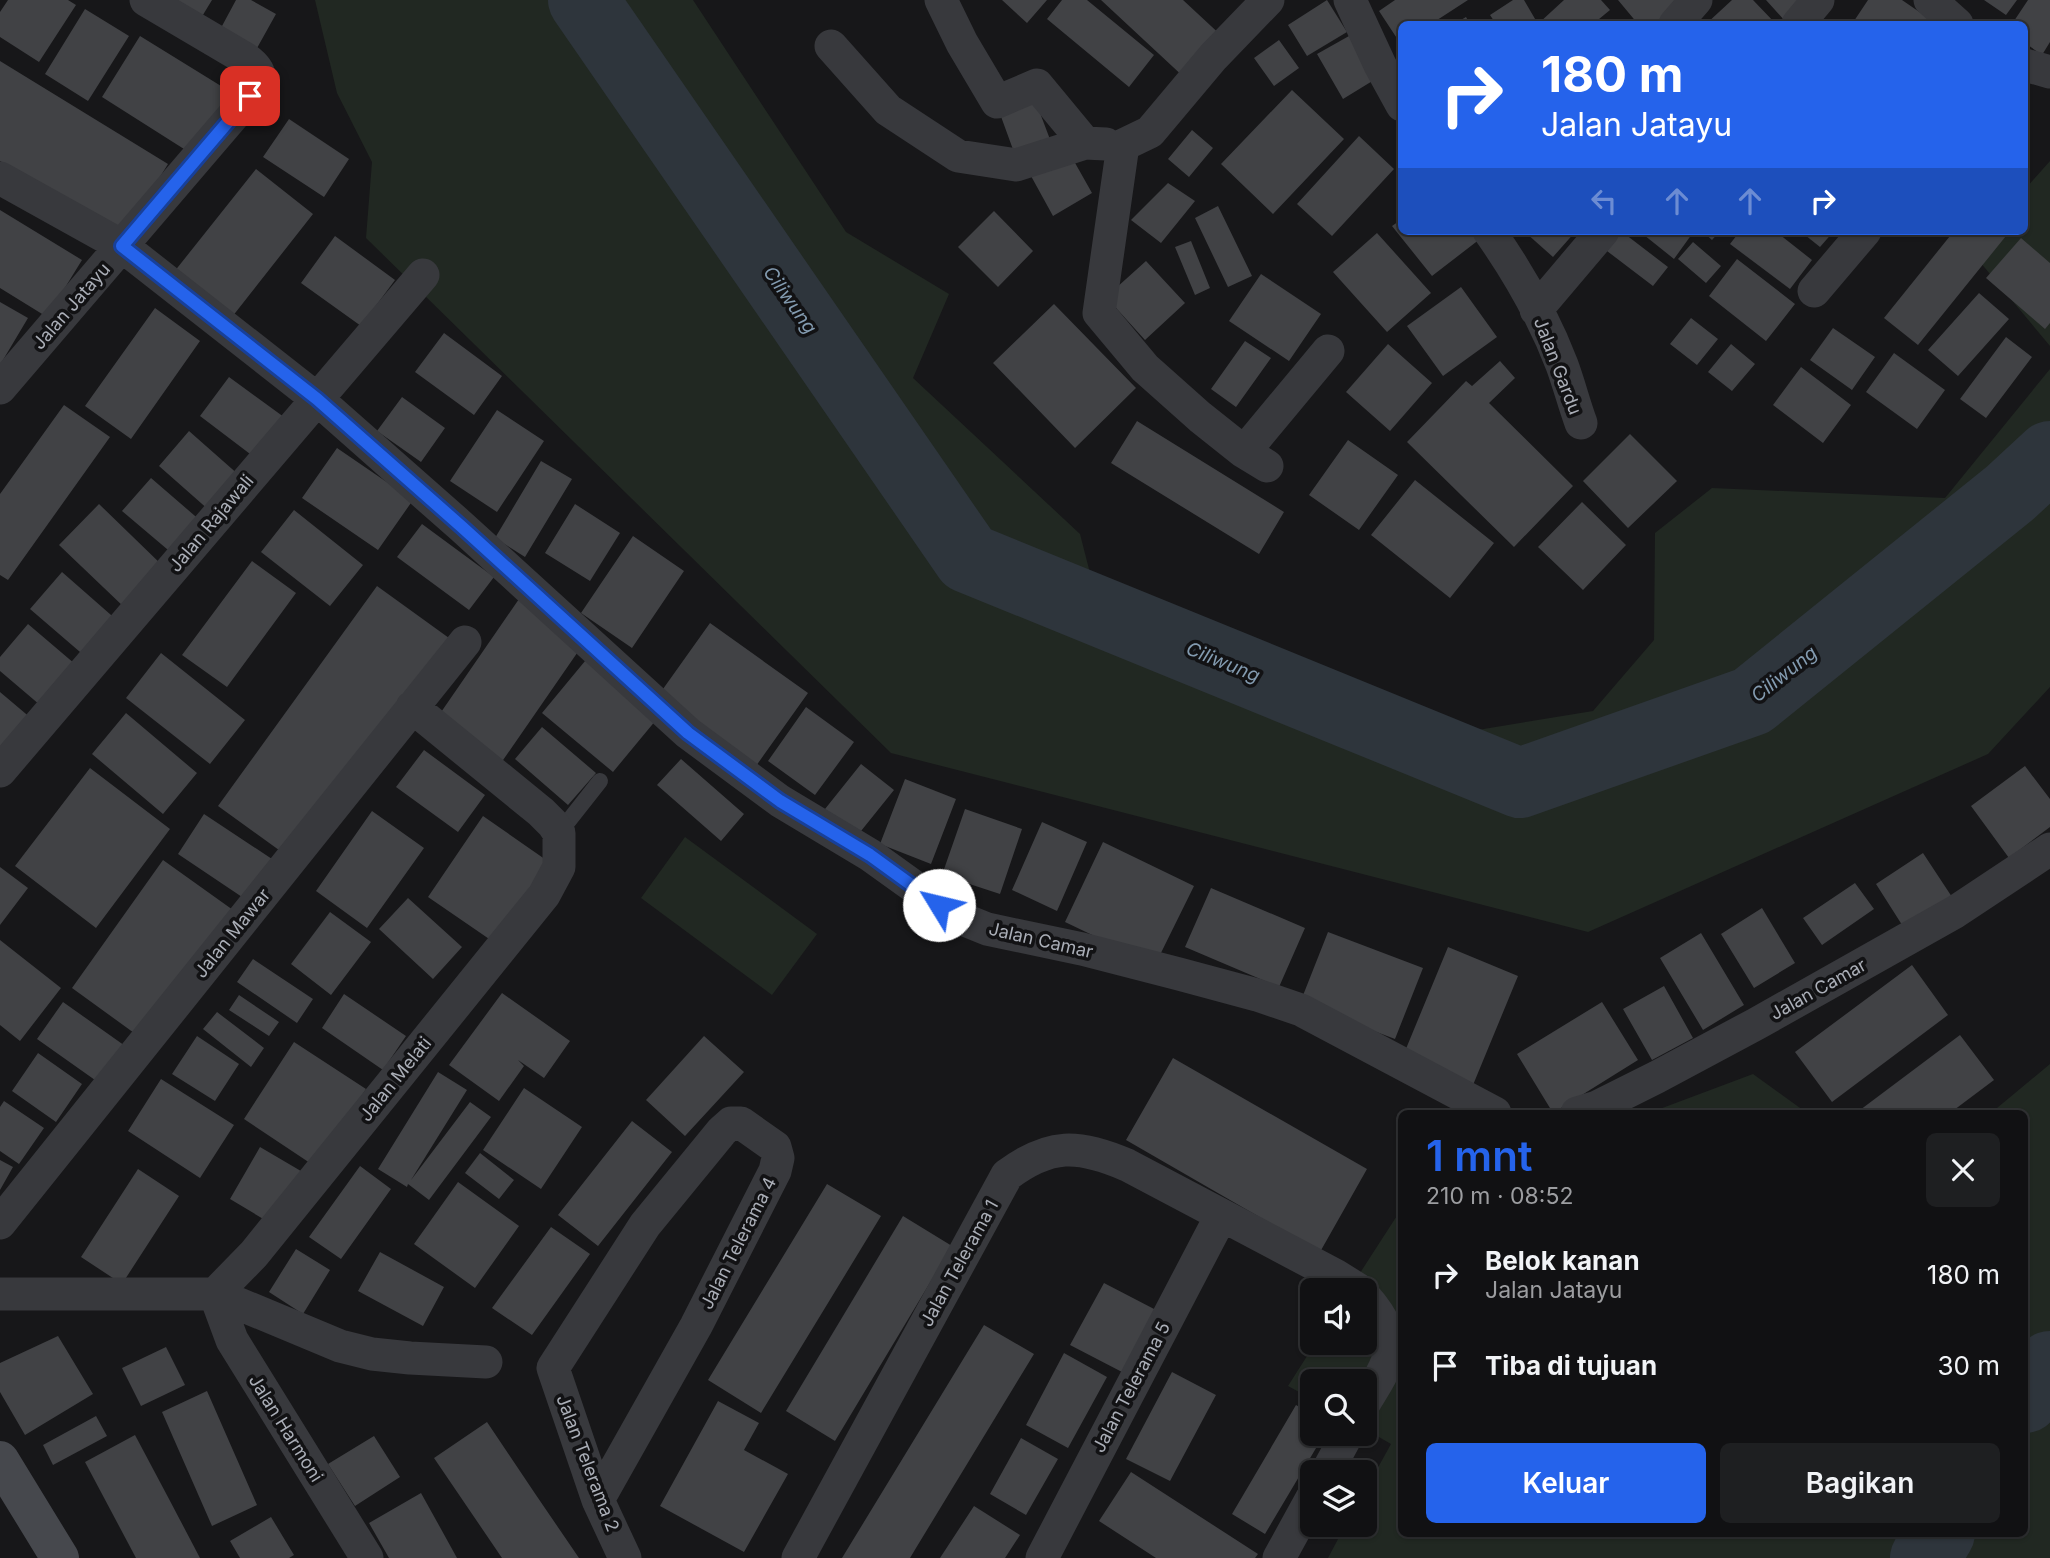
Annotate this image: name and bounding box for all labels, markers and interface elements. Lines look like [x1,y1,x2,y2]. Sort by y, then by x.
text: 180 m [1541,45,1683,104]
icon: right [1426,49,1517,140]
pin [220,66,280,126]
icon: arrive [231,77,269,115]
text: Jalan Jatayu [1541,105,1732,144]
icon: left [1585,182,1623,220]
icon: ahead [1658,182,1696,220]
icon: ahead [1731,182,1769,220]
icon: right [1804,182,1842,220]
street label: Jalan Jatayu [28,259,114,353]
water label: Ciliwung [758,262,822,339]
street label: Jalan Gardu [1530,315,1586,417]
street label: Jalan Rajawali [164,470,258,576]
water label: Ciliwung [1183,637,1263,687]
water label: Ciliwung [1746,641,1822,707]
position arrow [902,868,976,942]
street label: Jalan Mawar [190,884,274,982]
street label: Jalan Camar [987,918,1095,962]
street label: Jalan Camar [1766,954,1870,1024]
street label: Jalan Melati [355,1033,435,1125]
text: 1 mnt [1426,1130,1533,1181]
button: close [1926,1133,2000,1207]
street label: Jalan Telerama 4 [696,1173,780,1313]
text: 210 m · 08:52 [1426,1182,1573,1210]
street label: Jalan Telerama 1 [916,1196,1002,1330]
text: Belok kanan [1485,1245,1640,1276]
icon: right [1426,1256,1464,1294]
text: 180 m [1927,1259,2000,1290]
text: Jalan Jatayu [1485,1276,1622,1304]
map controls [1300,1278,1377,1537]
button: sound [1300,1278,1377,1355]
street label: Jalan Telerama 5 [1088,1318,1174,1456]
icon: arrive [1426,1347,1464,1385]
text: Tiba di tujuan [1485,1350,1657,1381]
text: 30 m [1937,1350,2000,1381]
button: search [1300,1369,1377,1446]
street label: Jalan Harmoni [245,1370,327,1486]
street label: Jalan Telerama 2 [552,1392,624,1534]
button: Keluar [1426,1443,1706,1523]
button: Bagikan [1720,1443,2000,1523]
button: layers [1300,1460,1377,1537]

